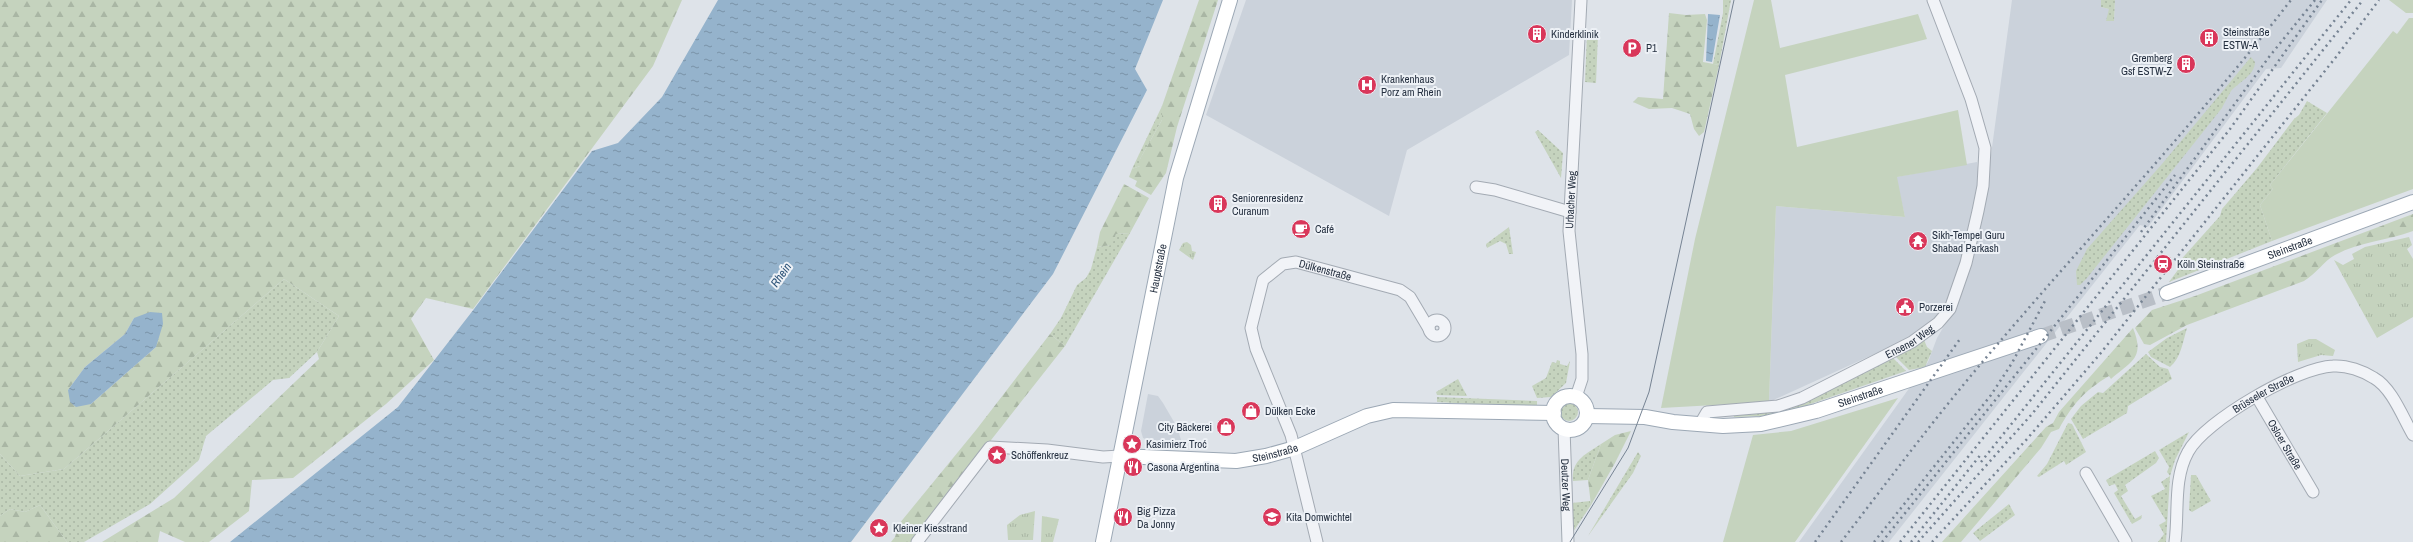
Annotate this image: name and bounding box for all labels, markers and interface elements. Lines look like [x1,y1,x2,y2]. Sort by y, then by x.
building icon: Kinderklinik [1526,23,1548,45]
place label: Steinstraße ESTW-A [2223,25,2270,52]
place label: Kinderklinik [1551,27,1599,41]
building icon: Steinstraße ESTW-A [2198,27,2220,49]
parking icon: P1 [1621,37,1643,59]
place label: P1 [1646,41,1657,55]
place label: Gremberg Gsf ESTW-Z [2121,51,2172,78]
building icon: Gremberg Gsf ESTW-Z [2175,53,2197,75]
place label: Krankenhaus Porz am Rhein [1381,72,1441,99]
hospital icon: Krankenhaus Porz am Rhein [1356,74,1378,96]
street label: Urbacher Weg [1562,170,1579,229]
place label: Seniorenresidenz Curanum [1232,191,1304,218]
building icon: Seniorenresidenz Curanum [1207,193,1229,215]
cafe icon: Café [1290,218,1312,240]
place label: Café [1315,222,1334,236]
place label: Sikh-Tempel Guru Shabad Parkash [1932,228,2005,255]
temple icon: Sikh-Tempel Guru Shabad Parkash [1907,230,1929,252]
street label: Steinstraße [2266,233,2314,262]
street label: Hauptstraße [1146,243,1170,294]
station icon: Köln Steinstraße [2152,253,2174,275]
street label: Dülkenstraße [1297,256,1353,284]
place label: Köln Steinstraße [2177,257,2244,271]
water label: Rhein [767,260,795,290]
public building icon: Porzerei [1894,296,1916,318]
place label: Porzerei [1919,300,1953,314]
street label: Ensener Weg [1883,321,1937,361]
street label: Brüsseler Straße [2230,371,2296,416]
street label: Steinstraße [1836,382,1885,410]
shop icon: Dülken Ecke [1240,400,1262,422]
place label: Dülken Ecke [1265,404,1316,418]
shop icon: City Bäckerei [1215,416,1237,438]
street label: Osloer Straße [2265,417,2305,472]
place label: City Bäckerei [1158,420,1212,434]
place icon: Kasimierz Troć [1121,433,1143,455]
place label: Kasimierz Troć [1146,437,1207,451]
street label: Steinstraße [1251,440,1300,465]
place icon: Schöffenkreuz [986,444,1008,466]
place label: Schöffenkreuz [1011,448,1069,462]
restaurant icon: Casona Argentina [1122,456,1144,478]
street label: Deutzer Weg [1558,458,1574,511]
place label: Casona Argentina [1147,460,1219,474]
place label: Big Pizza Da Jonny [1137,504,1176,531]
restaurant icon: Big Pizza Da Jonny [1112,506,1134,528]
school or university icon: Kita Domwichtel [1261,506,1283,528]
place label: Kita Domwichtel [1286,510,1352,524]
place icon: Kleiner Kiesstrand [868,517,890,539]
place label: Kleiner Kiesstrand [893,521,967,535]

